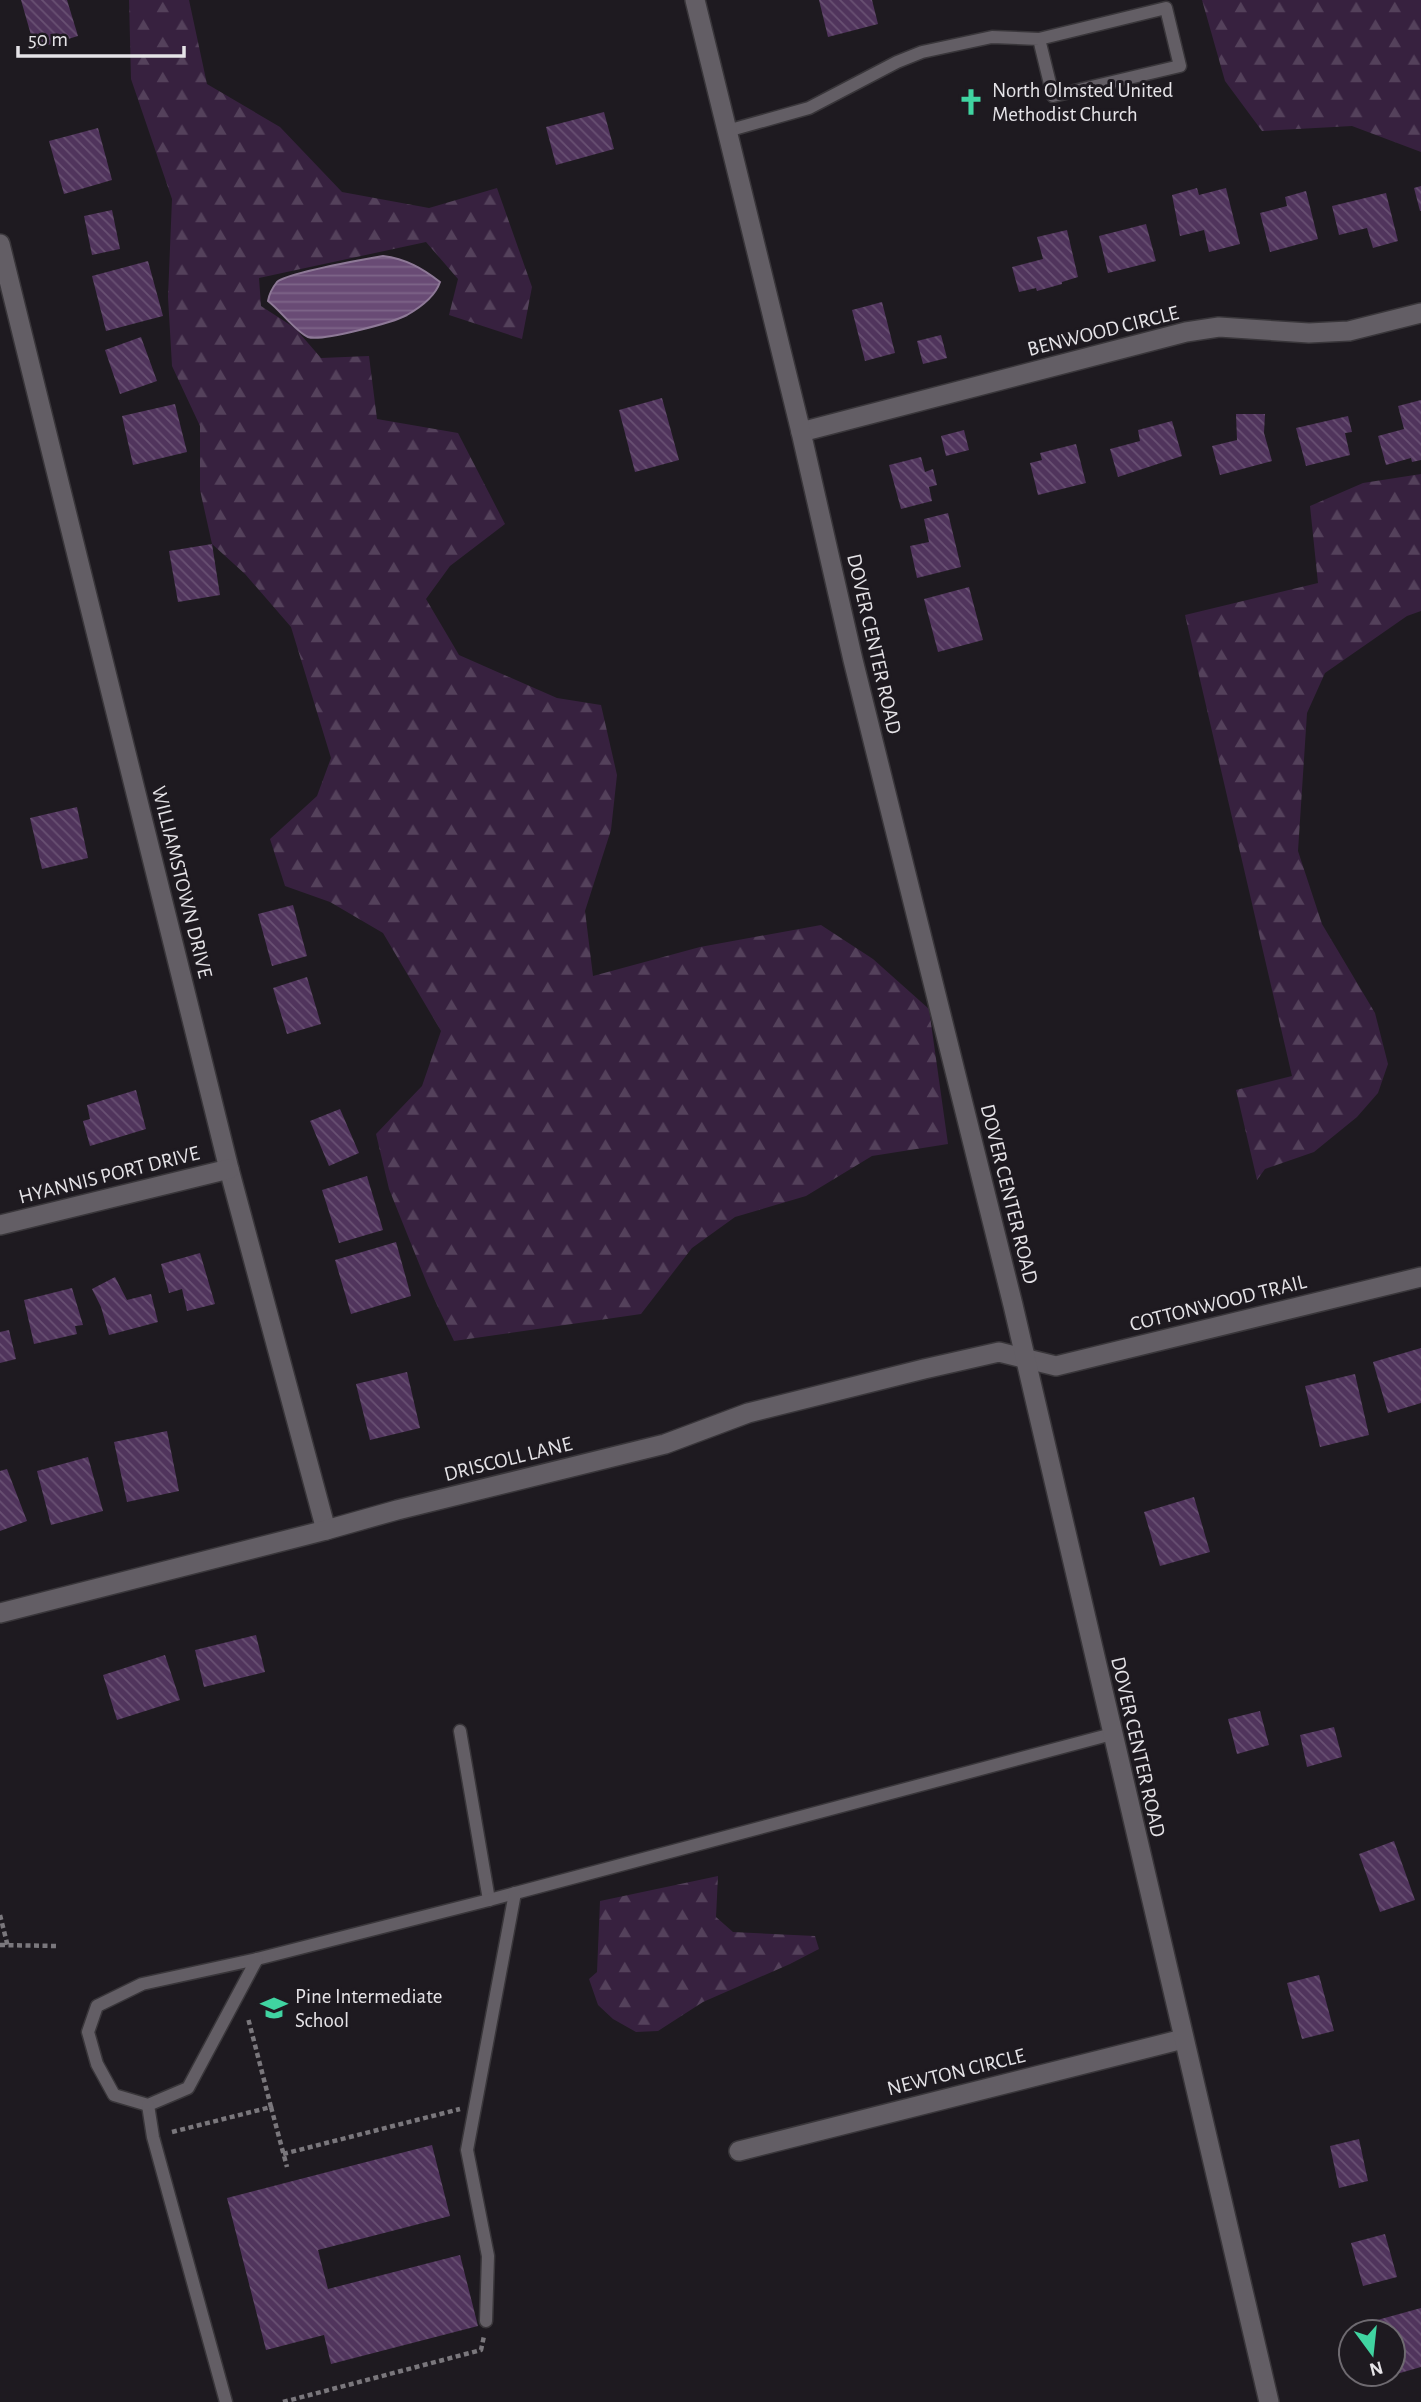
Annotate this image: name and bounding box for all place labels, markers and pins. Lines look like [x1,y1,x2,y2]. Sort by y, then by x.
place label: North Olmsted United Methodist Church [992,80,1173,125]
church icon: North Olmsted United Methodist Church [956,87,986,117]
place label: Pine Intermediate School [295,1986,442,2031]
school or university icon: Pine Intermediate School [259,1993,289,2023]

